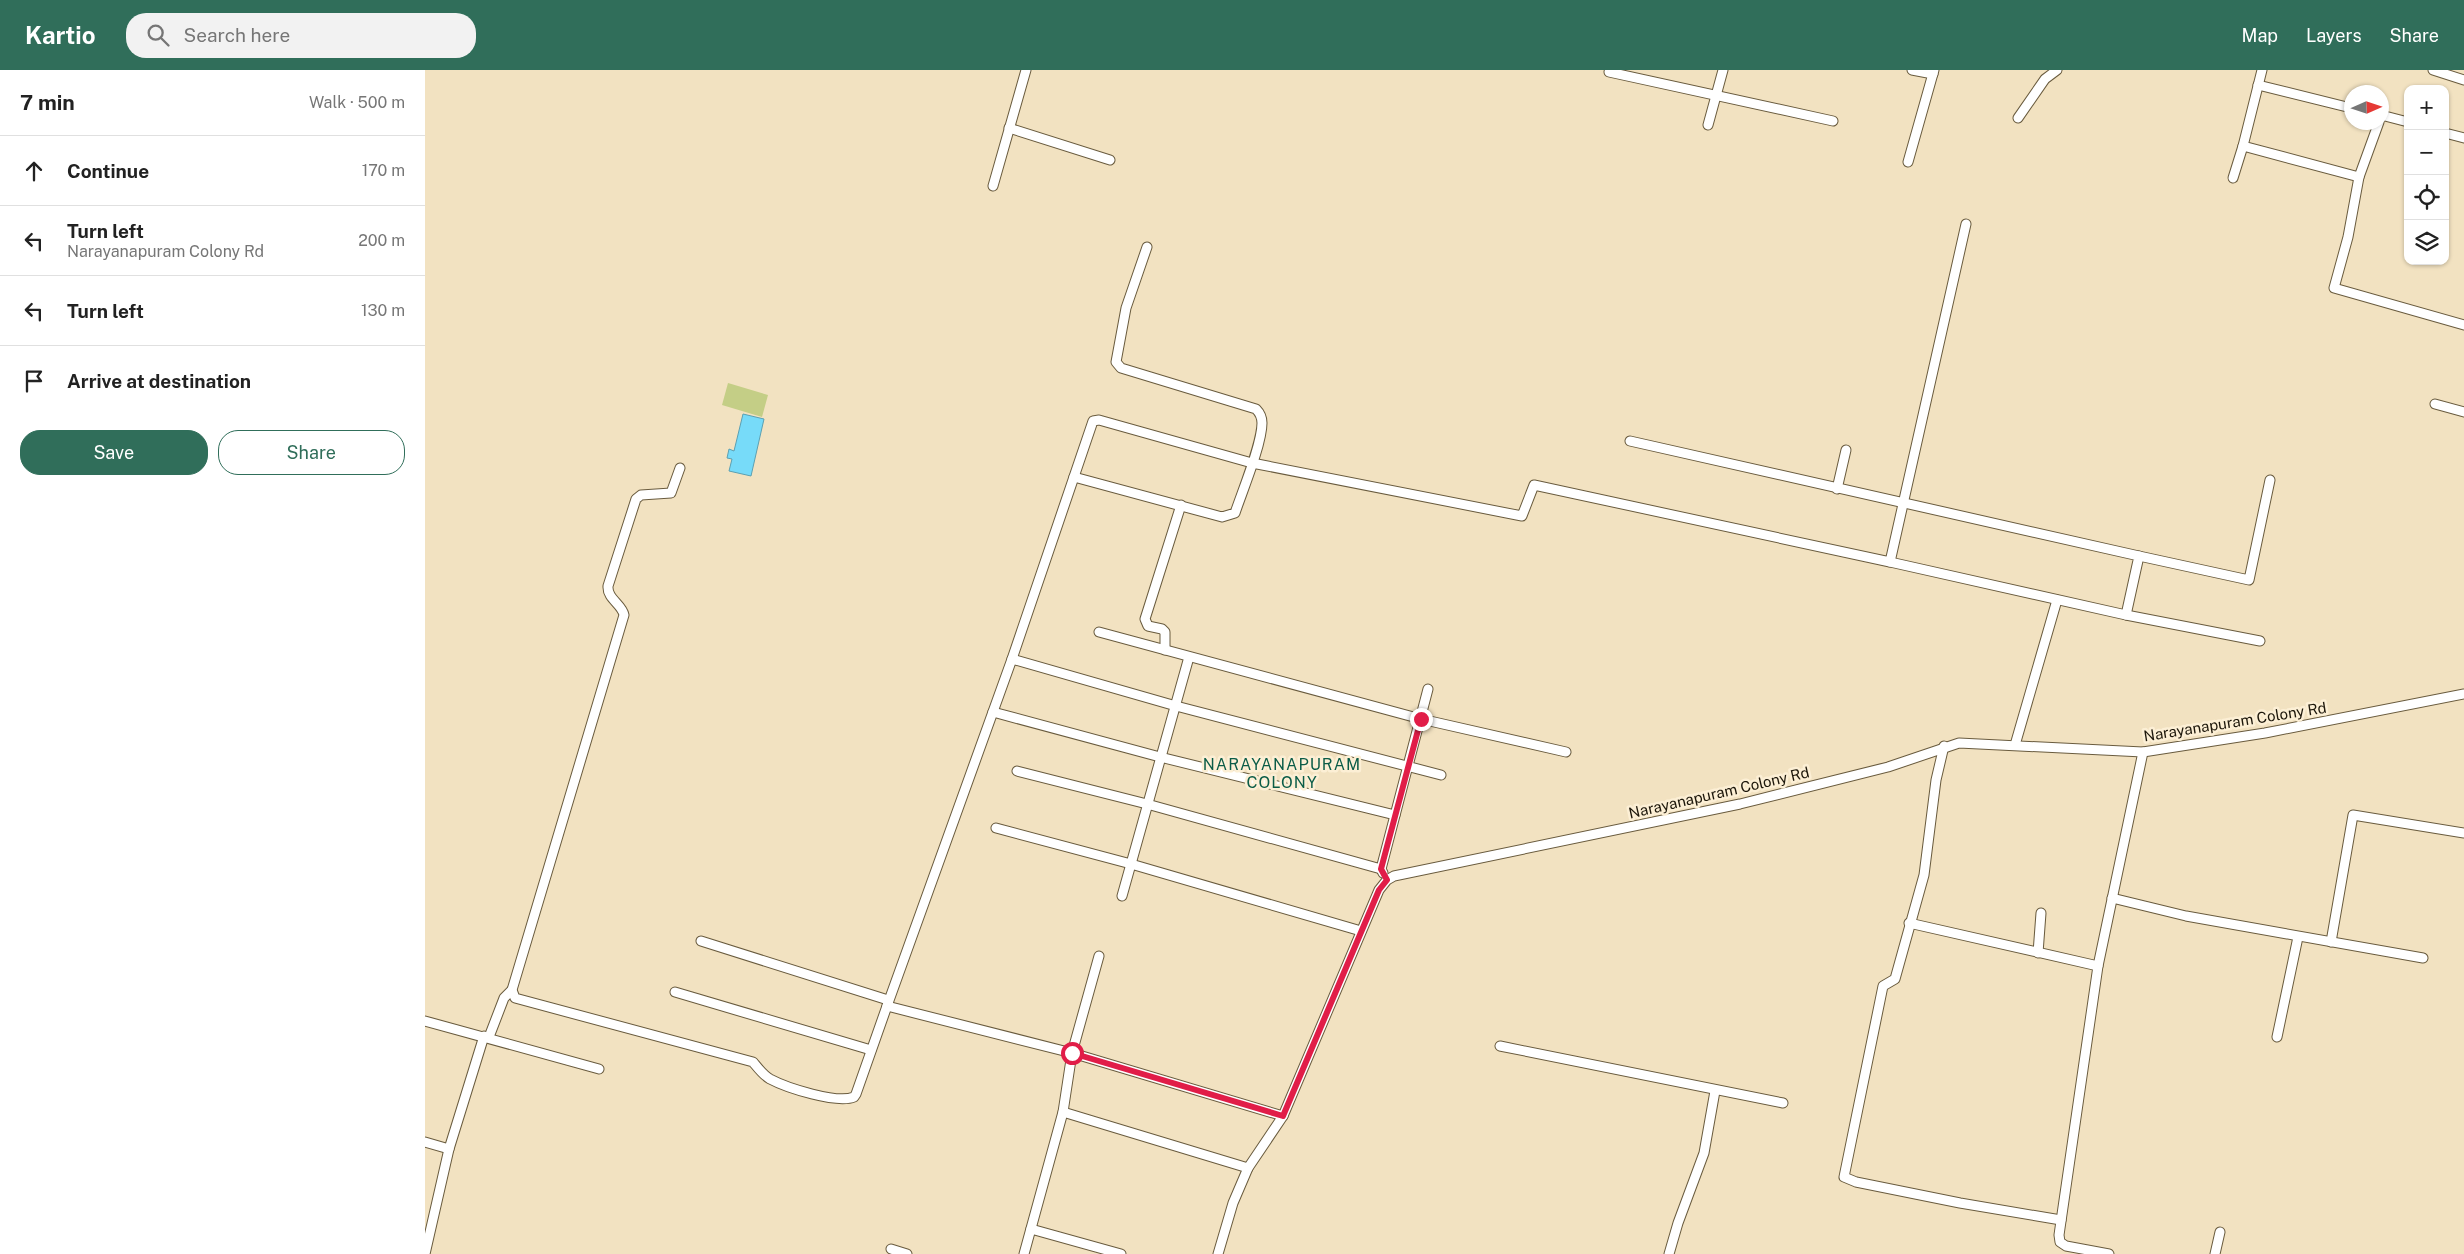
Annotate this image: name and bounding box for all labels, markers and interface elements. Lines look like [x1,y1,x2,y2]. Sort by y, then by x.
search box [126,13,476,58]
text: Kartio [25,21,96,49]
icon: search [144,21,172,49]
text: Search here [184,24,290,46]
text: Map [2242,25,2278,46]
text: Layers [2306,25,2362,46]
text: Share [2390,25,2439,46]
north arrow [2344,85,2389,130]
map controls [2404,85,2449,265]
button: + [2404,85,2449,130]
text: 7 min [20,90,75,115]
text: Walk · 500 m [309,93,405,112]
button: − [2404,130,2449,175]
icon: ahead [20,157,48,185]
text: Continue [67,160,149,182]
text: 170 m [362,161,405,180]
button: locate [2404,175,2449,220]
text: Turn left [67,220,144,242]
button: layers [2404,220,2449,265]
icon: left [20,227,48,255]
text: 200 m [358,231,405,250]
text: Narayanapuram Colony Rd [67,242,264,261]
icon: left [20,297,48,325]
text: Turn left [67,300,144,322]
text: 130 m [361,301,405,320]
icon: arrive [20,367,48,395]
text: Arrive at destination [67,370,251,392]
button: Save [20,430,208,475]
button: Share [218,430,405,475]
street label: Narayanapuram Colony Rd [2142,699,2328,744]
route end [1410,708,1433,731]
district label: NARAYANAPURAM COLONY [1203,755,1361,792]
street label: Narayanapuram Colony Rd [1627,763,1811,822]
route start [1061,1042,1084,1065]

